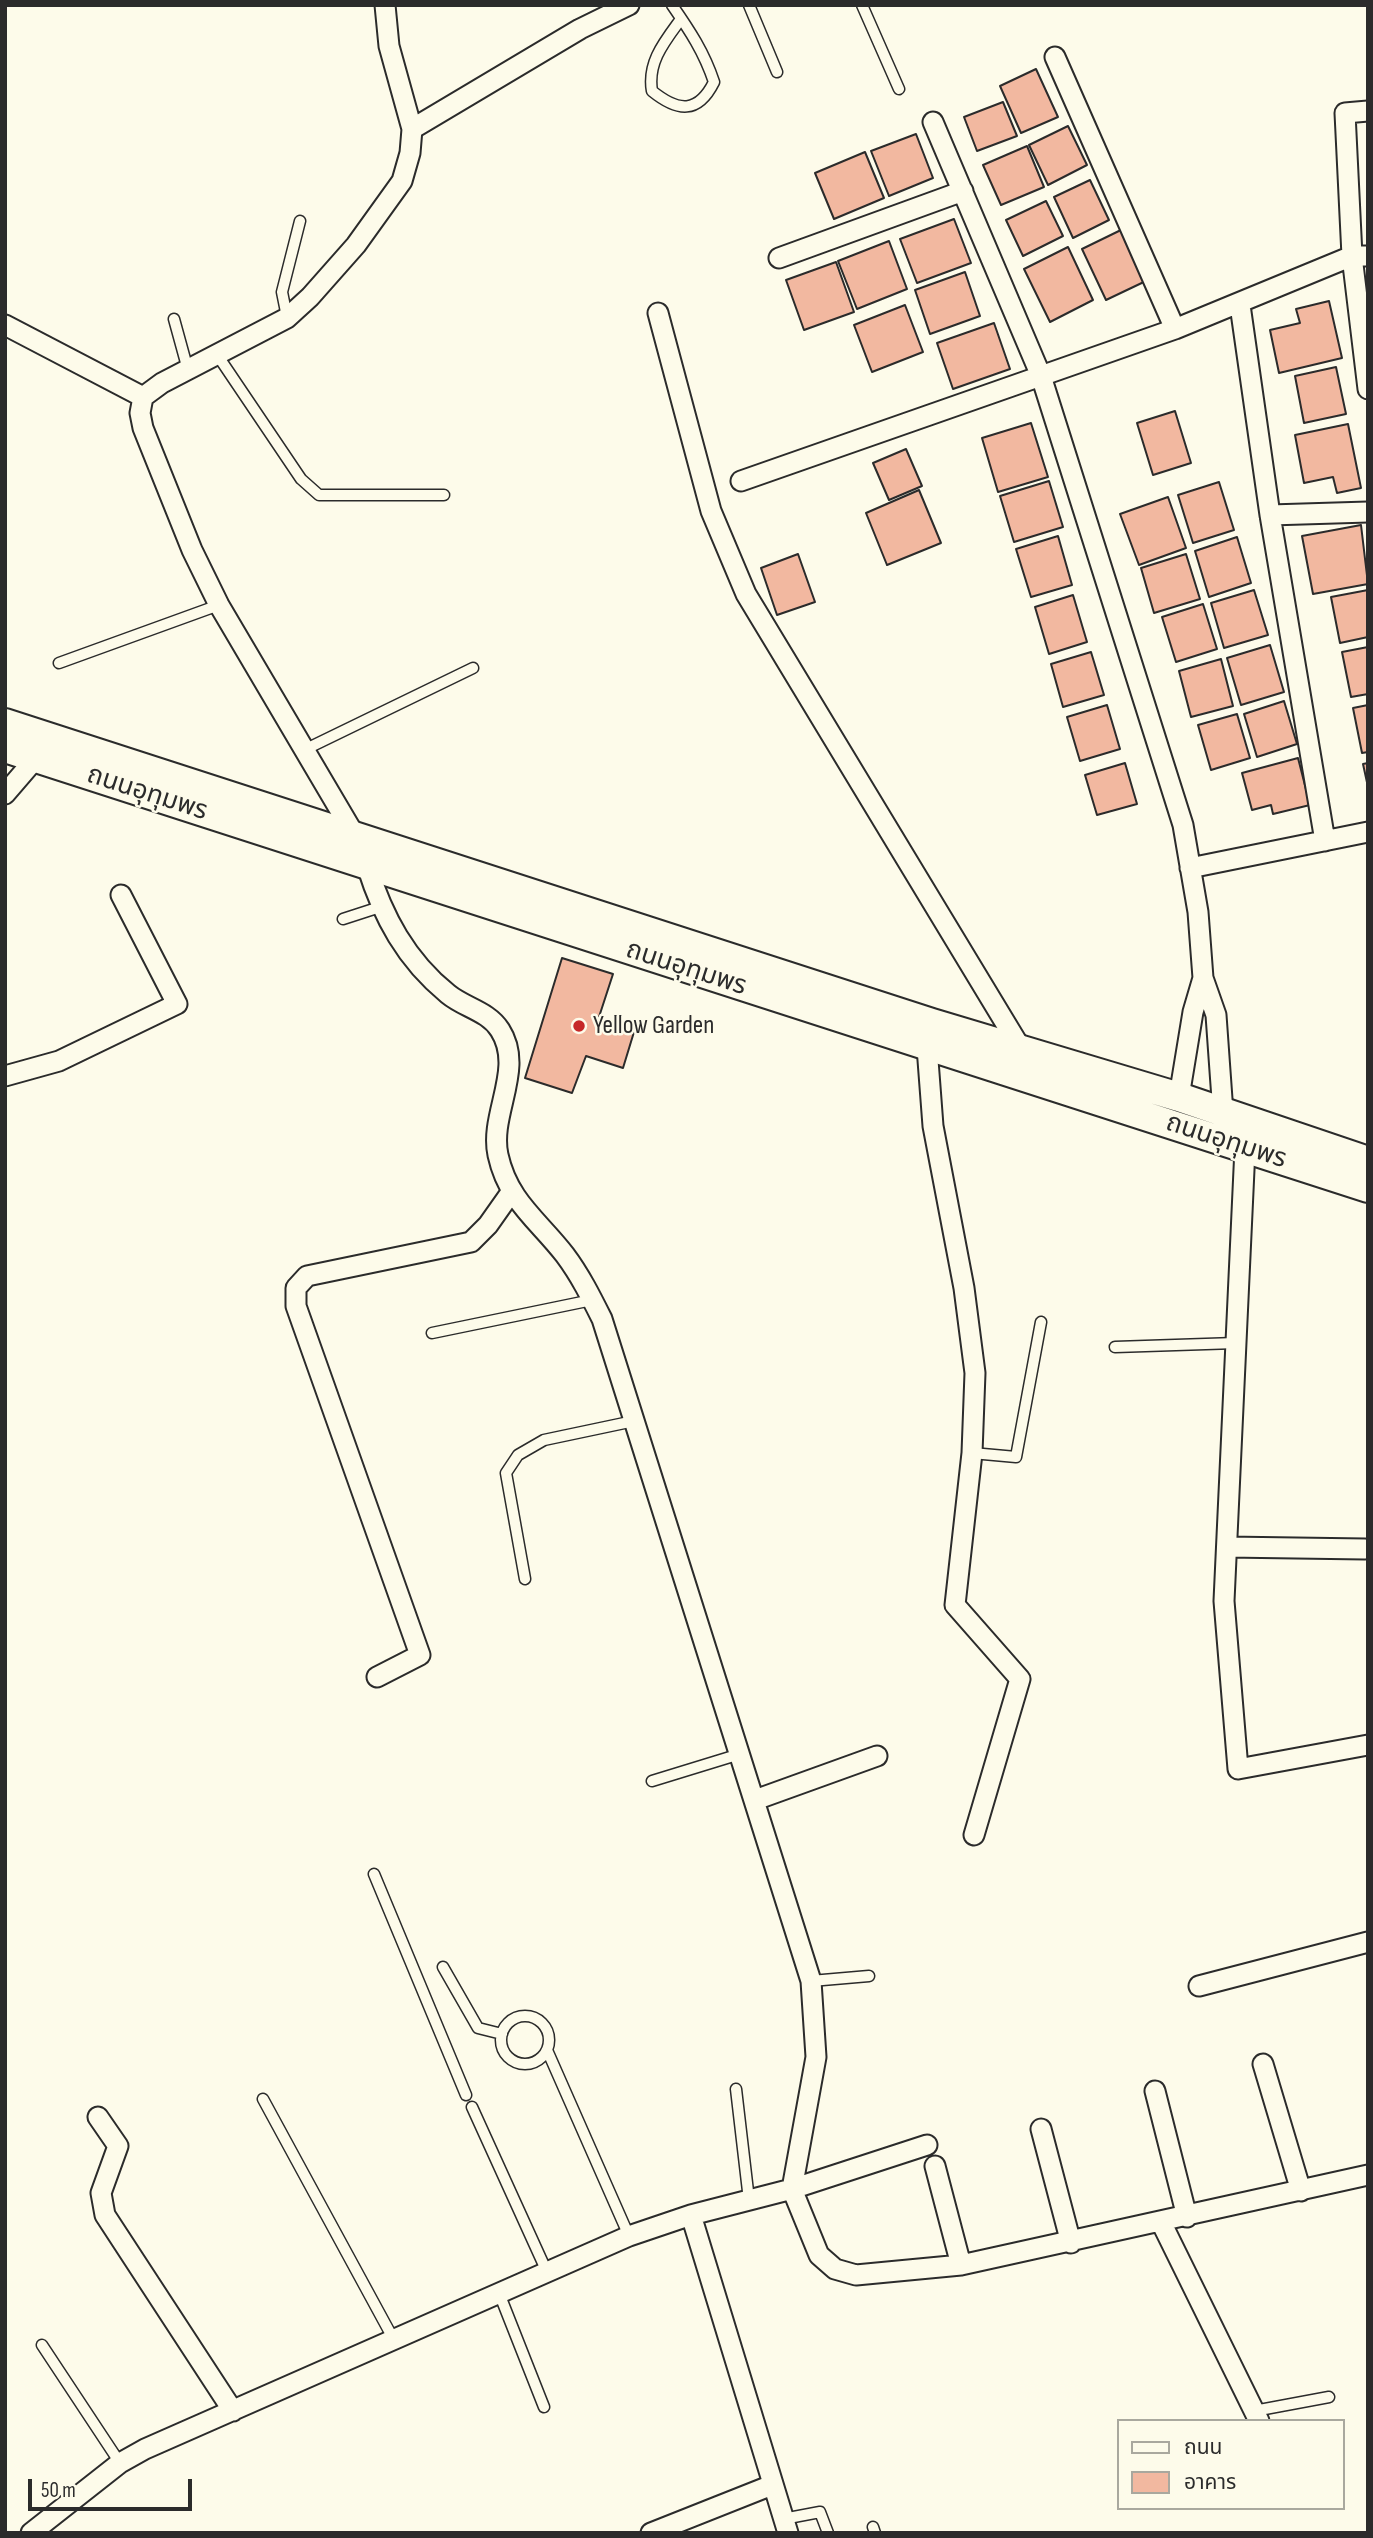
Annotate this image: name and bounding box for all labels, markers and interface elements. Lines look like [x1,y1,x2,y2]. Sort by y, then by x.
street label: ถนนอุทุมพร [83,760,211,828]
street label: ถนนอุทุมพร [622,935,750,1003]
place label: Yellow Garden [593,1010,714,1042]
marker: Yellow Garden [571,1018,587,1034]
street label: ถนนอุทุมพร [1162,1108,1290,1176]
legend [1118,2419,1345,2510]
text: ถนน [1184,2435,1222,2460]
scale bar [32,2464,196,2508]
text: อาคาร [1184,2470,1236,2495]
text: 50 m [41,2478,76,2503]

